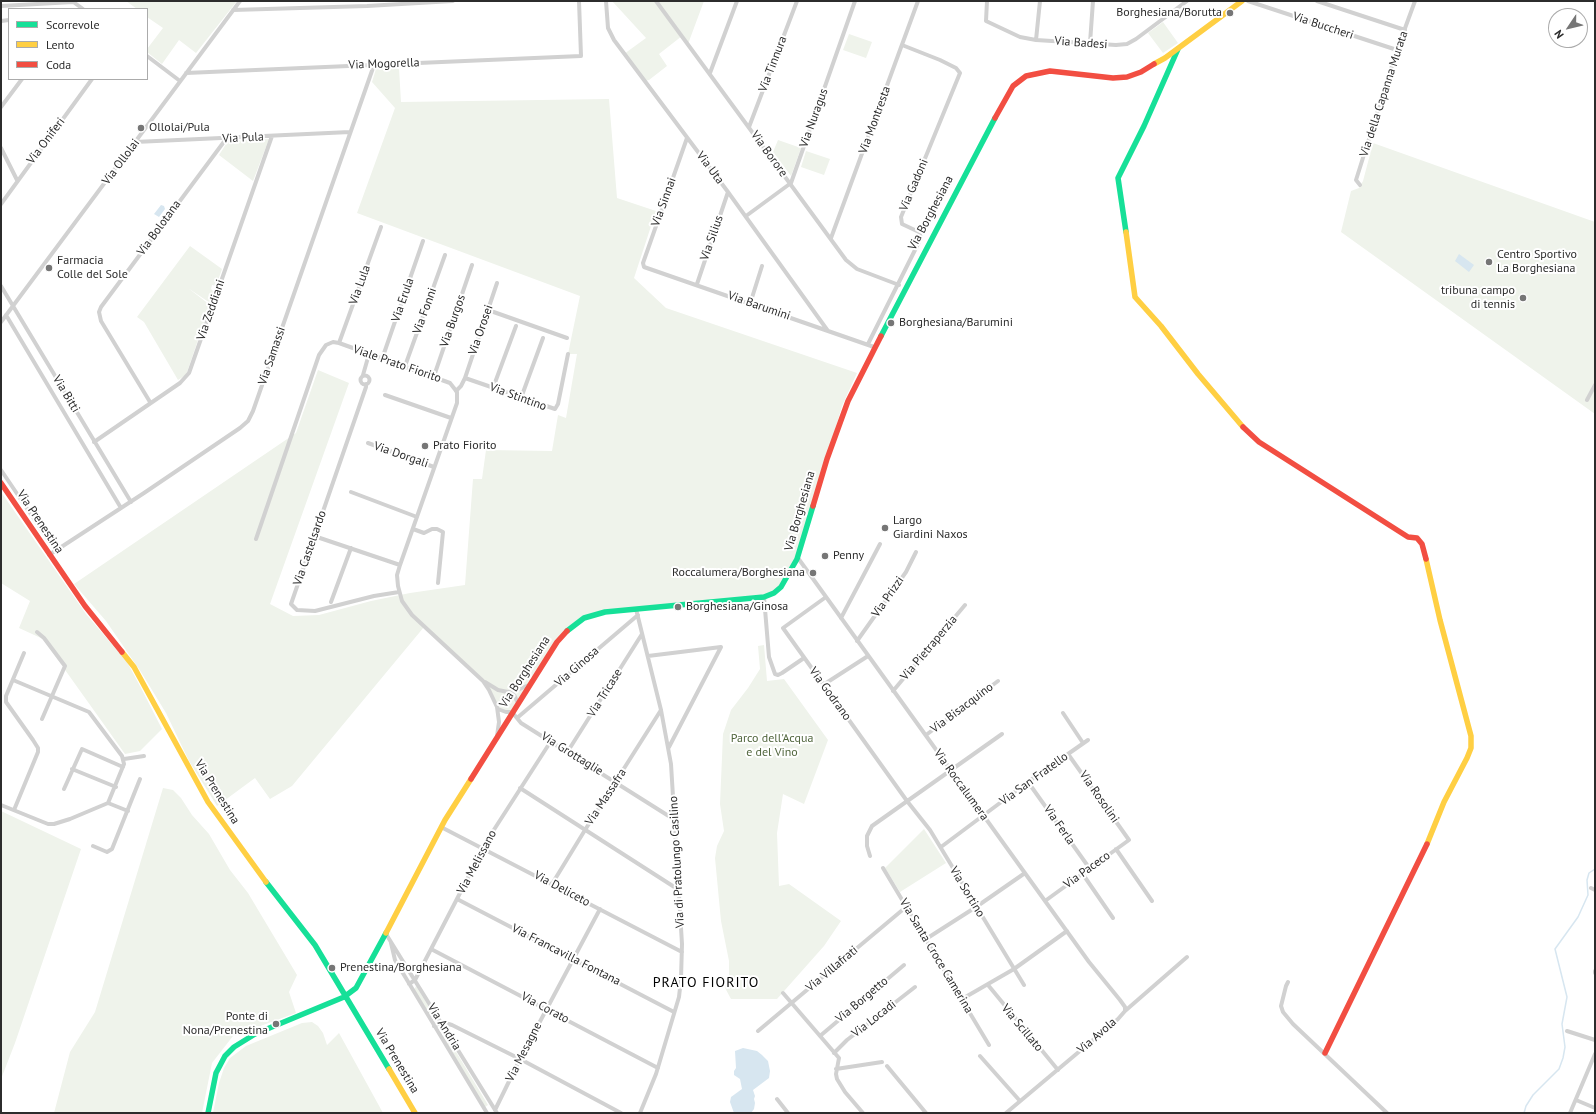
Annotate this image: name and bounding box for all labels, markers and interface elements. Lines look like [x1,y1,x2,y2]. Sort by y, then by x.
place label: Borghesiana/Borutta [1116,6,1222,20]
legend [8,8,148,80]
marker: Borghesiana/Borutta [1225,8,1235,18]
north arrow [1548,8,1588,48]
street label: Via Buccheri [1291,9,1355,43]
text: Scorrevole [46,17,100,32]
text: N [1551,27,1567,41]
street label: Via della Capanna Murata [1357,29,1411,159]
street label: Via Tinnura [756,34,790,94]
street label: Via Badesi [1054,34,1108,52]
text: Lento [46,37,75,52]
street label: Via Mogorella [348,56,420,72]
text: Coda [46,57,71,72]
street label: Via Montresta [856,84,894,156]
street label: Via Nuragus [797,87,831,149]
street label: Via Oniferi [24,115,68,167]
place label: Ollolai/Pula [149,121,210,135]
marker: Ollolai/Pula [136,123,146,133]
street label: Via Borore [748,128,790,180]
street label: Via Pula [222,130,264,146]
street label: Via Ollolai [99,136,143,188]
street label: Via Uta [693,149,727,187]
street label: Via Gadoni [897,157,931,213]
street label: Via Borghesiana [905,173,957,253]
street label: Via Sinnai [649,176,679,228]
street label: Via Bolotana [134,197,184,259]
street label: Via Silius [698,213,726,263]
place label: Centro Sportivo La Borghesiana [1497,248,1577,276]
place label: Farmacia Colle del Sole [57,254,128,282]
marker: Centro Sportivo La Borghesiana [1484,257,1494,267]
marker: Farmacia Colle del Sole [44,263,54,273]
street label: Via Lula [346,263,374,307]
street label: Via Erula [389,276,417,324]
street label: Via Zeddiani [194,278,228,342]
place label: tribuna campo di tennis [1441,284,1515,312]
street label: Via Fonni [410,286,440,336]
street label: Via Barumini [726,289,792,323]
street label: Via Burgos [437,293,469,349]
marker: tribuna campo di tennis [1518,293,1528,303]
street label: Via Orosei [466,303,496,357]
place label: Borghesiana/Barumini [899,316,1013,330]
marker: Borghesiana/Barumini [886,318,896,328]
street label: Via Samassi [255,325,289,387]
street label: Viale Prato Fiorito [351,342,443,386]
street label: Via Bitti [49,373,83,415]
street label: Via Stintino [487,380,549,414]
street label: Via Dorgali [372,439,430,471]
place label: Prato Fiorito [433,439,496,453]
marker: Prato Fiorito [420,441,430,451]
street label: Via Borghesiana [782,469,818,553]
street label: Via Prenestina [14,488,66,556]
street label: Via Castelsardo [290,509,330,587]
place label: Largo Giardini Naxos [893,514,968,542]
marker: Largo Giardini Naxos [880,523,890,533]
place label: Penny [833,549,864,563]
marker: Penny [820,551,830,561]
place label: Roccalumera/Borghesiana [672,566,805,580]
marker: Roccalumera/Borghesiana [808,568,818,578]
street label: Via Prizzi [869,574,907,620]
place label: Borghesiana/Ginosa [686,600,788,614]
marker: Borghesiana/Ginosa [673,602,683,612]
street label: Via Pietraperzia [898,613,960,683]
street label: Via Borghesiana [496,633,554,711]
street label: Via Ginosa [552,644,602,690]
street label: Via Godrano [806,665,854,723]
street label: Via Tricase [584,666,626,720]
street label: Via Bisacquino [928,680,996,736]
street label: Via Grottaglie [538,729,606,779]
park label: Parco dell'Acqua e del Vino [731,732,813,760]
street label: Via Roccalumera [930,747,992,823]
street label: Via San Fratello [997,749,1071,809]
street label: Via Prenestina [192,757,242,827]
street label: Via Massafra [582,766,630,828]
street label: Via Rosolini [1076,768,1122,826]
street label: Via di Pratolungo Casilino [666,796,688,928]
street label: Via Ferla [1040,802,1078,848]
street label: Via Melissano [454,827,500,897]
street label: Via Paceco [1061,848,1113,892]
street label: Via Sortino [946,864,988,920]
street label: Via Deliceto [531,868,593,910]
street label: Via Santa Croce Camerina [896,896,976,1016]
street label: Via Francavilla Fontana [509,921,623,989]
street label: Via Villafrati [803,943,861,995]
place label: Prenestina/Borghesiana [340,961,462,975]
marker: Prenestina/Borghesiana [327,963,337,973]
street label: Via Borgetto [833,974,891,1026]
district label: PRATO FIORITO [653,975,759,991]
street label: Via Corato [518,989,572,1027]
street label: Via Locadi [849,997,899,1041]
street label: Via Andria [424,1001,464,1053]
street label: Via Scillato [998,1001,1046,1055]
place label: Ponte di Nona/Prenestina [183,1010,268,1038]
street label: Via Avola [1074,1015,1120,1057]
marker: Ponte di Nona/Prenestina [271,1019,281,1029]
street label: Via Mesagne [503,1020,545,1084]
street label: Via Prenestina [372,1026,422,1096]

